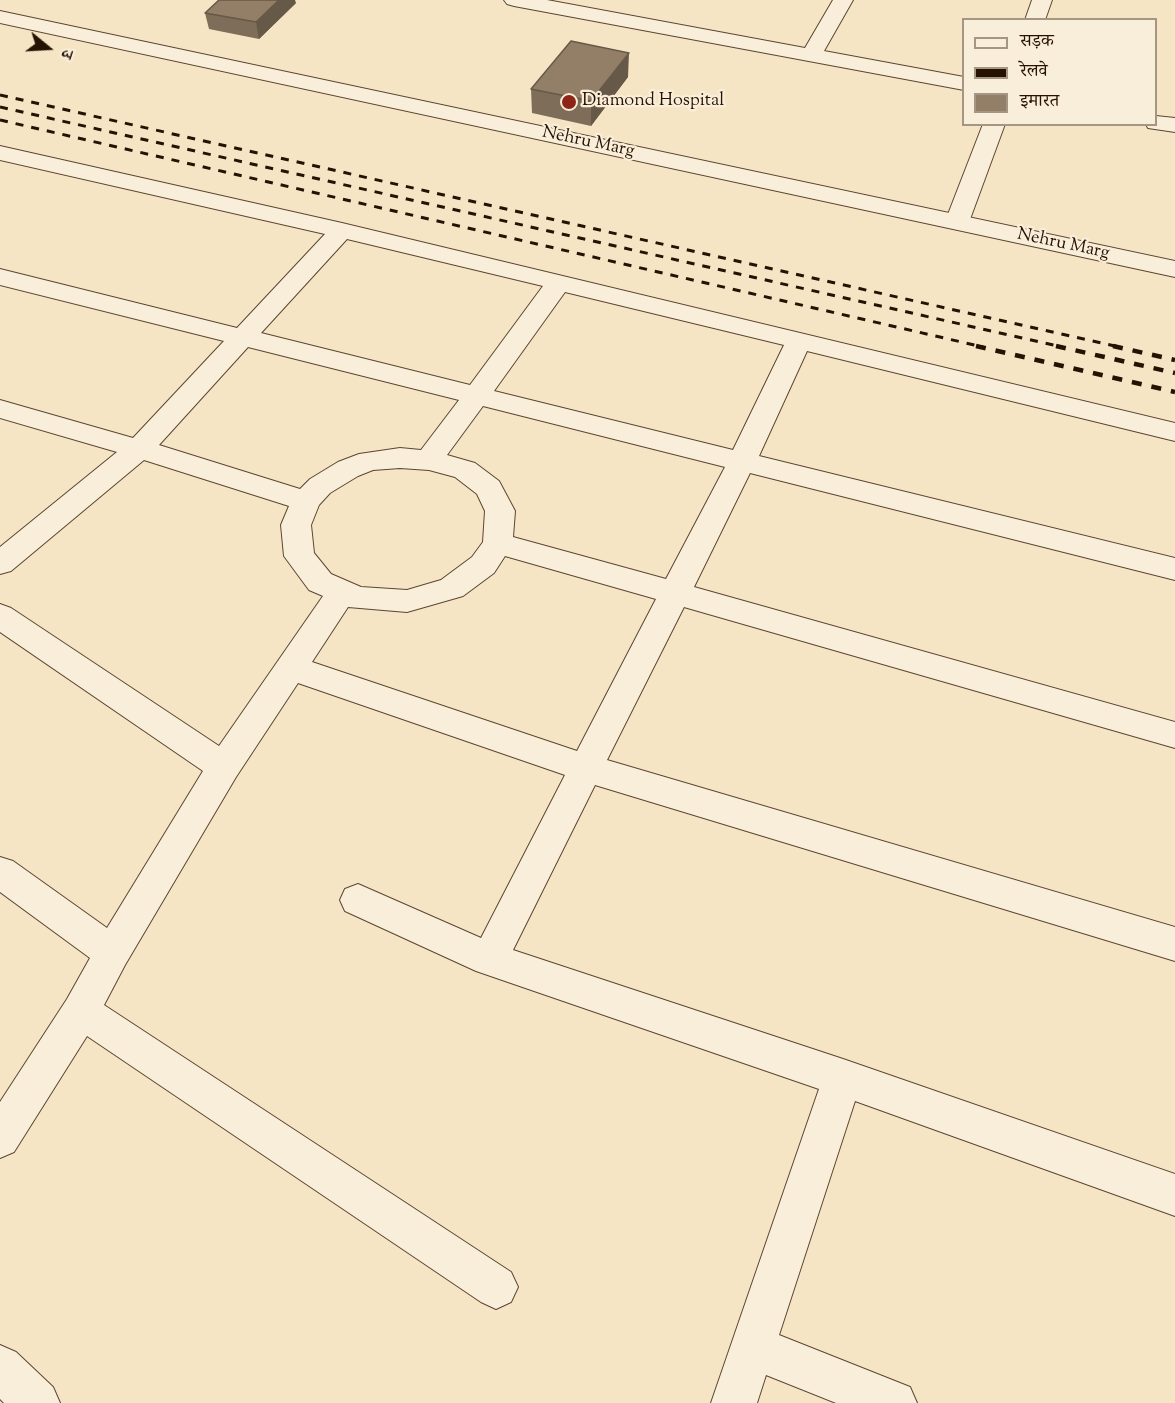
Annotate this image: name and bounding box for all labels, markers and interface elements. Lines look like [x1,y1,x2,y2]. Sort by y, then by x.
north arrow [18,18,78,78]
legend [962,18,1157,126]
text: सड़क [1020,29,1054,55]
text: उ [53,46,78,61]
text: रेलवे [1020,59,1048,85]
text: इमारत [1020,89,1059,115]
place label: Diamond Hospital [582,91,724,113]
marker: Diamond Hospital [560,93,578,111]
street label: Nehru Marg [540,123,636,163]
street label: Nehru Marg [1015,225,1111,265]

